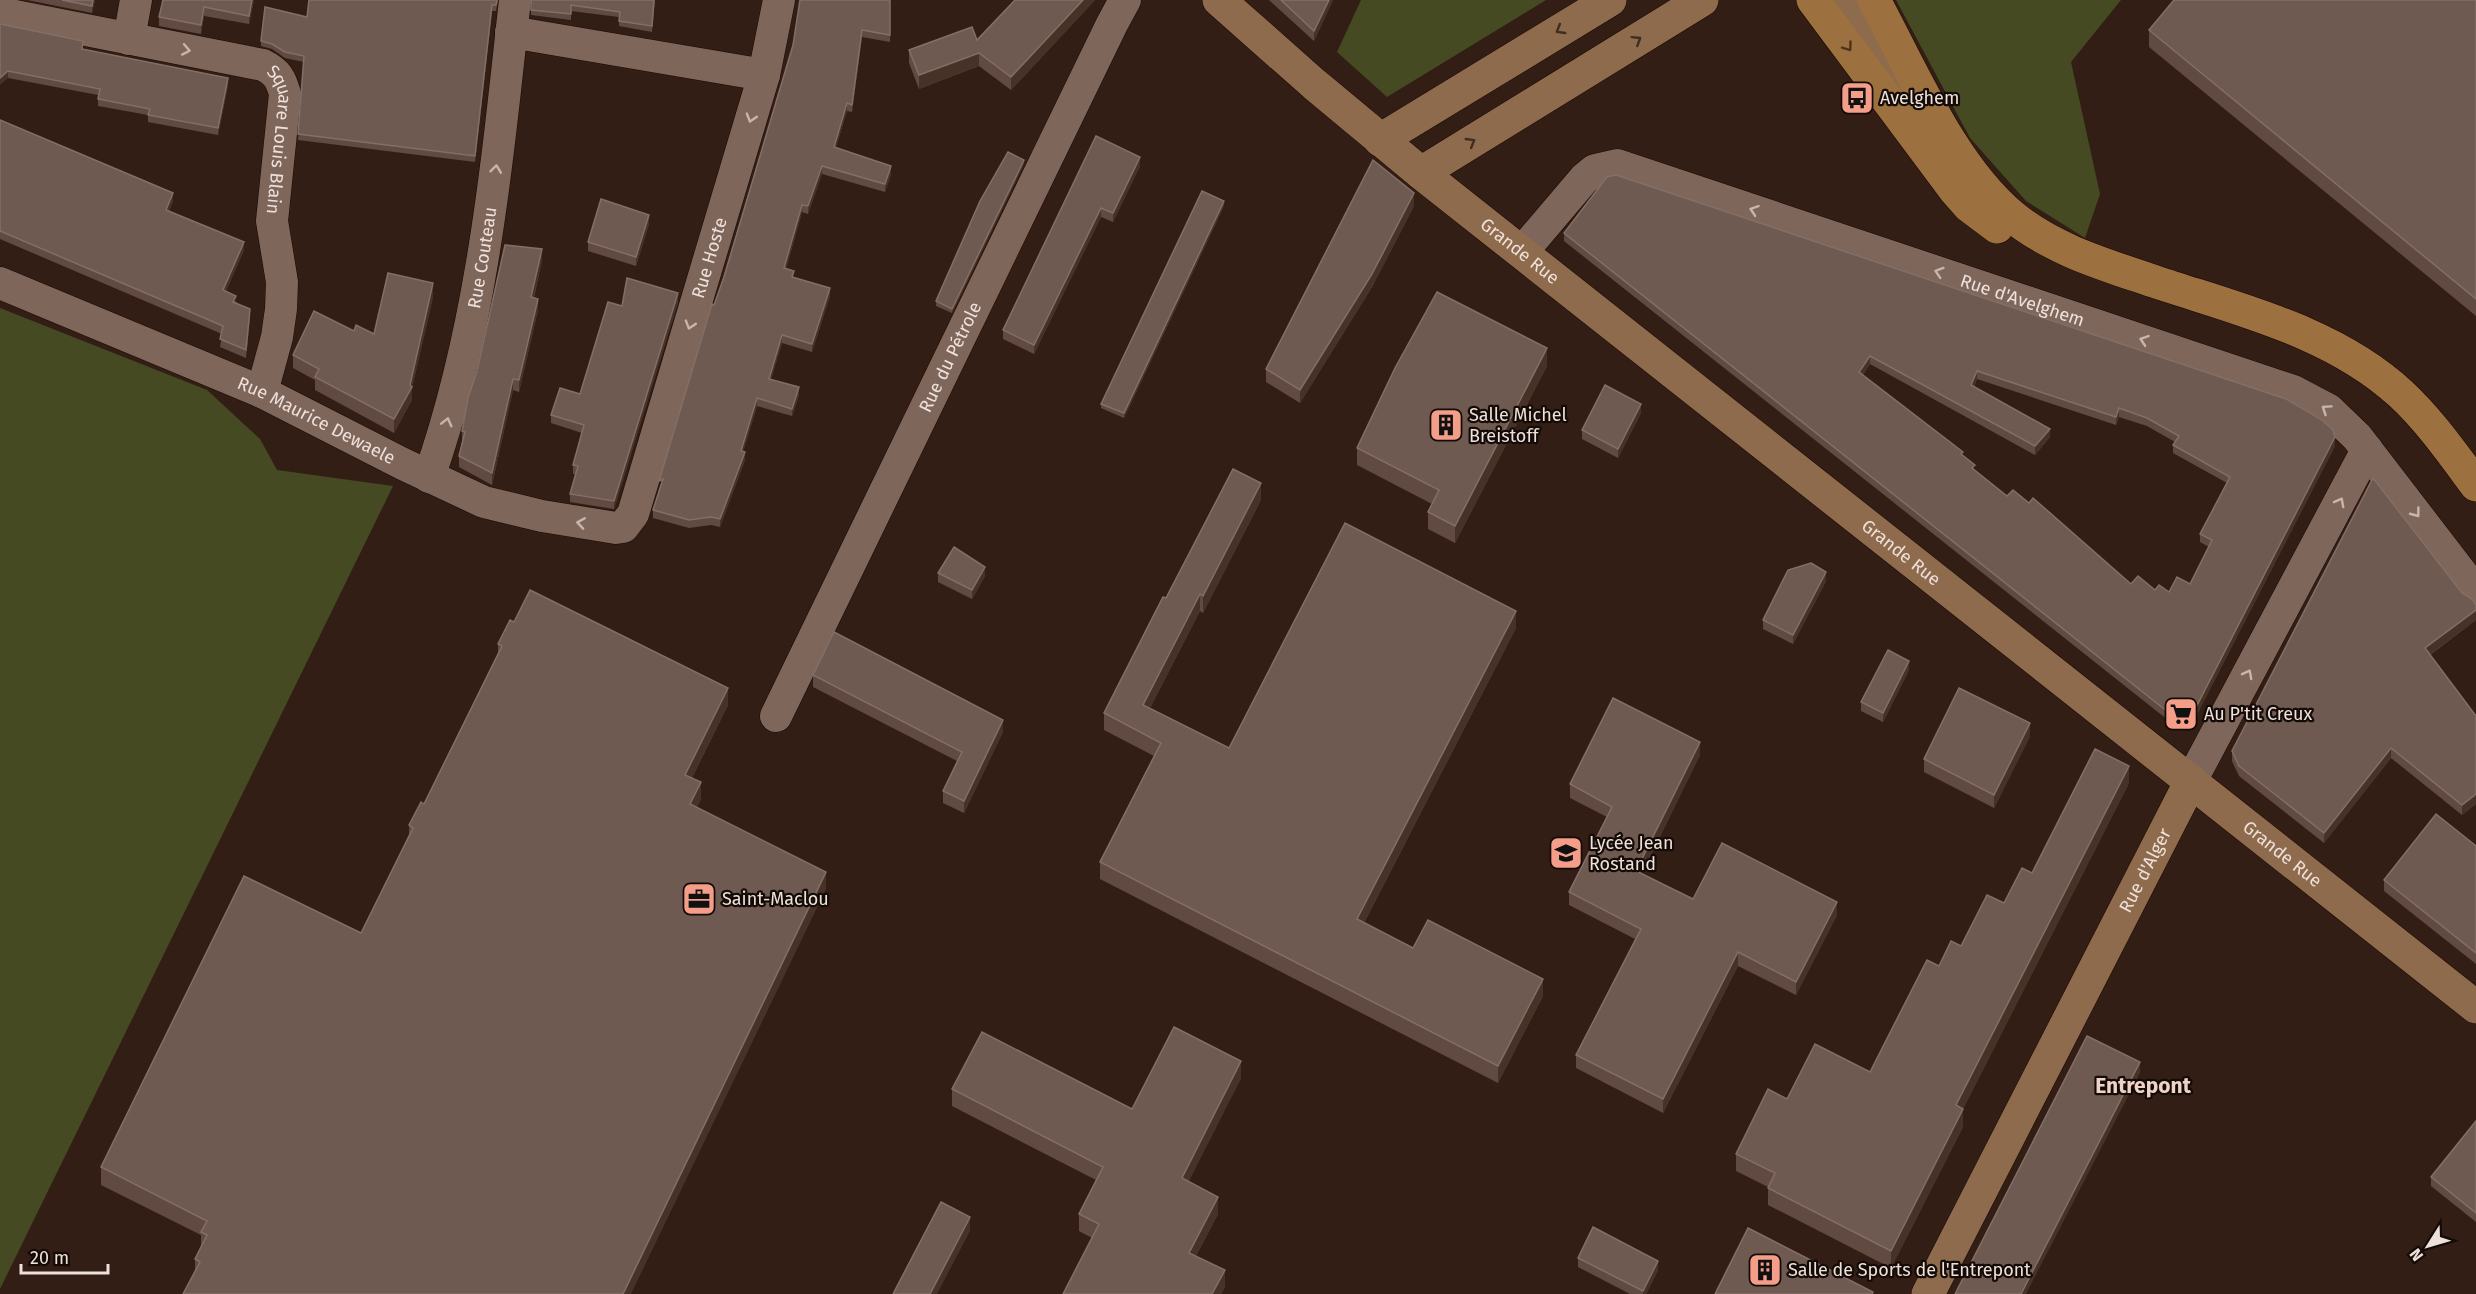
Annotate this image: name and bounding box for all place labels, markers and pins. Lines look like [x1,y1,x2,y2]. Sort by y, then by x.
bus stop icon: Avelghem [1839,80,1875,116]
place label: Avelghem [1880,87,1959,109]
place label: Salle Michel Breistoff [1469,404,1567,447]
building icon: Salle Michel Breistoff [1428,407,1464,443]
supermarket icon: Au P'tit Creux [2163,696,2199,732]
place label: Au P'tit Creux [2204,703,2312,725]
place label: Lycée Jean Rostand [1589,832,1674,875]
school or university icon: Lycée Jean Rostand [1548,835,1584,871]
office icon: Saint-Maclou [681,881,717,917]
place label: Saint-Maclou [722,888,829,910]
building icon: Salle de Sports de l'Entrepont [1747,1252,1783,1288]
place label: Salle de Sports de l'Entrepont [1788,1259,2031,1281]

